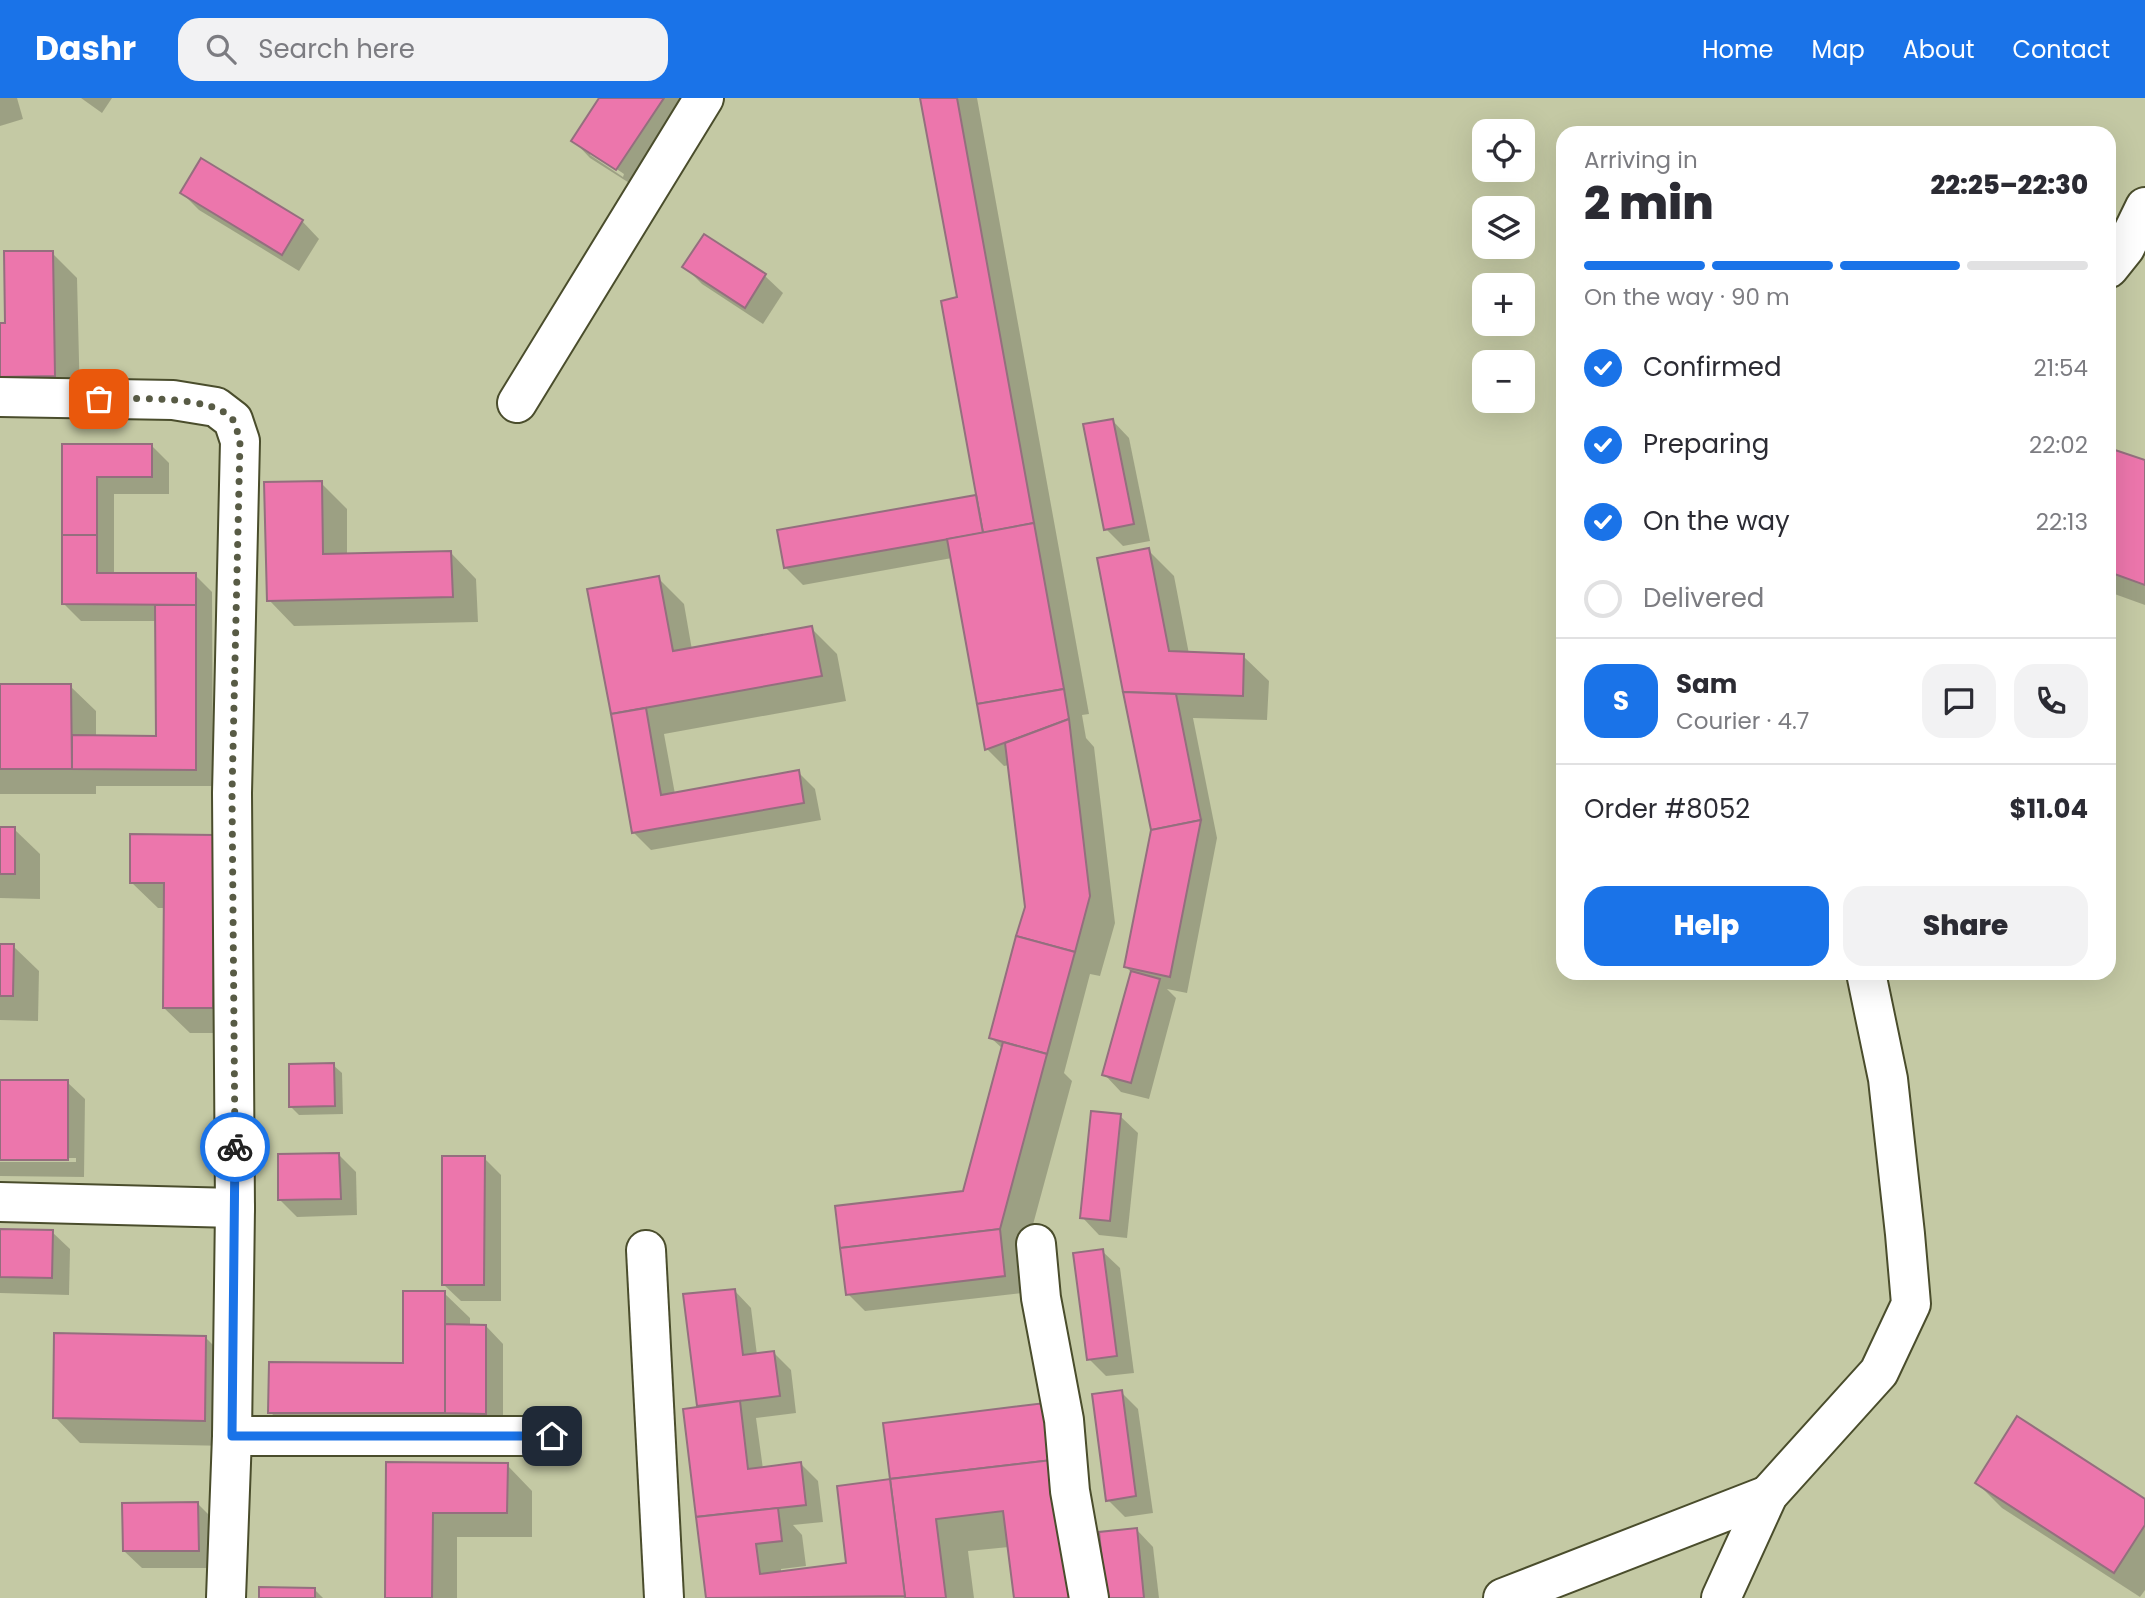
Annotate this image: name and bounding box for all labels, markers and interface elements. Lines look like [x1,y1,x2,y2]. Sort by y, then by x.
search box [178,18,668,81]
text: Dashr [35,25,136,72]
icon: search [202,30,240,68]
text: Search here [258,31,415,67]
text: Home [1702,33,1774,66]
text: Map [1812,33,1865,66]
text: About [1903,33,1974,66]
text: Contact [2012,33,2110,66]
map controls [1472,119,1535,413]
button: locate [1472,119,1535,182]
text: Arriving in [1584,144,1698,176]
text: 22:25–22:30 [1930,167,2088,203]
text: 2 min [1584,171,1714,235]
button: layers [1472,196,1535,259]
button: + [1472,273,1535,336]
text: On the way · 90 m [1584,281,1790,313]
icon: check [1584,349,1622,387]
text: Confirmed [1643,349,1781,385]
button: − [1472,350,1535,413]
text: 21:54 [2034,352,2088,384]
pin [69,369,129,429]
icon: bag [80,380,118,418]
icon: check [1584,426,1622,464]
text: Preparing [1643,426,1769,462]
text: 22:02 [2029,429,2088,461]
icon: check [1584,503,1622,541]
text: On the way [1643,503,1790,539]
text: 22:13 [2036,506,2088,538]
text: Delivered [1643,580,1764,616]
button: chat [1922,664,1996,738]
button: phone [2014,664,2088,738]
text: Sam [1676,666,1737,702]
text: S [1613,683,1629,719]
text: Courier · 4.7 [1676,705,1809,737]
text: Order #8052 [1584,791,1750,827]
text: $11.04 [2009,791,2088,827]
button: Help [1584,886,1829,966]
button: Share [1843,886,2088,966]
courier [200,1112,270,1182]
icon: bike [216,1128,254,1166]
pin [522,1406,582,1466]
icon: home [533,1417,571,1455]

